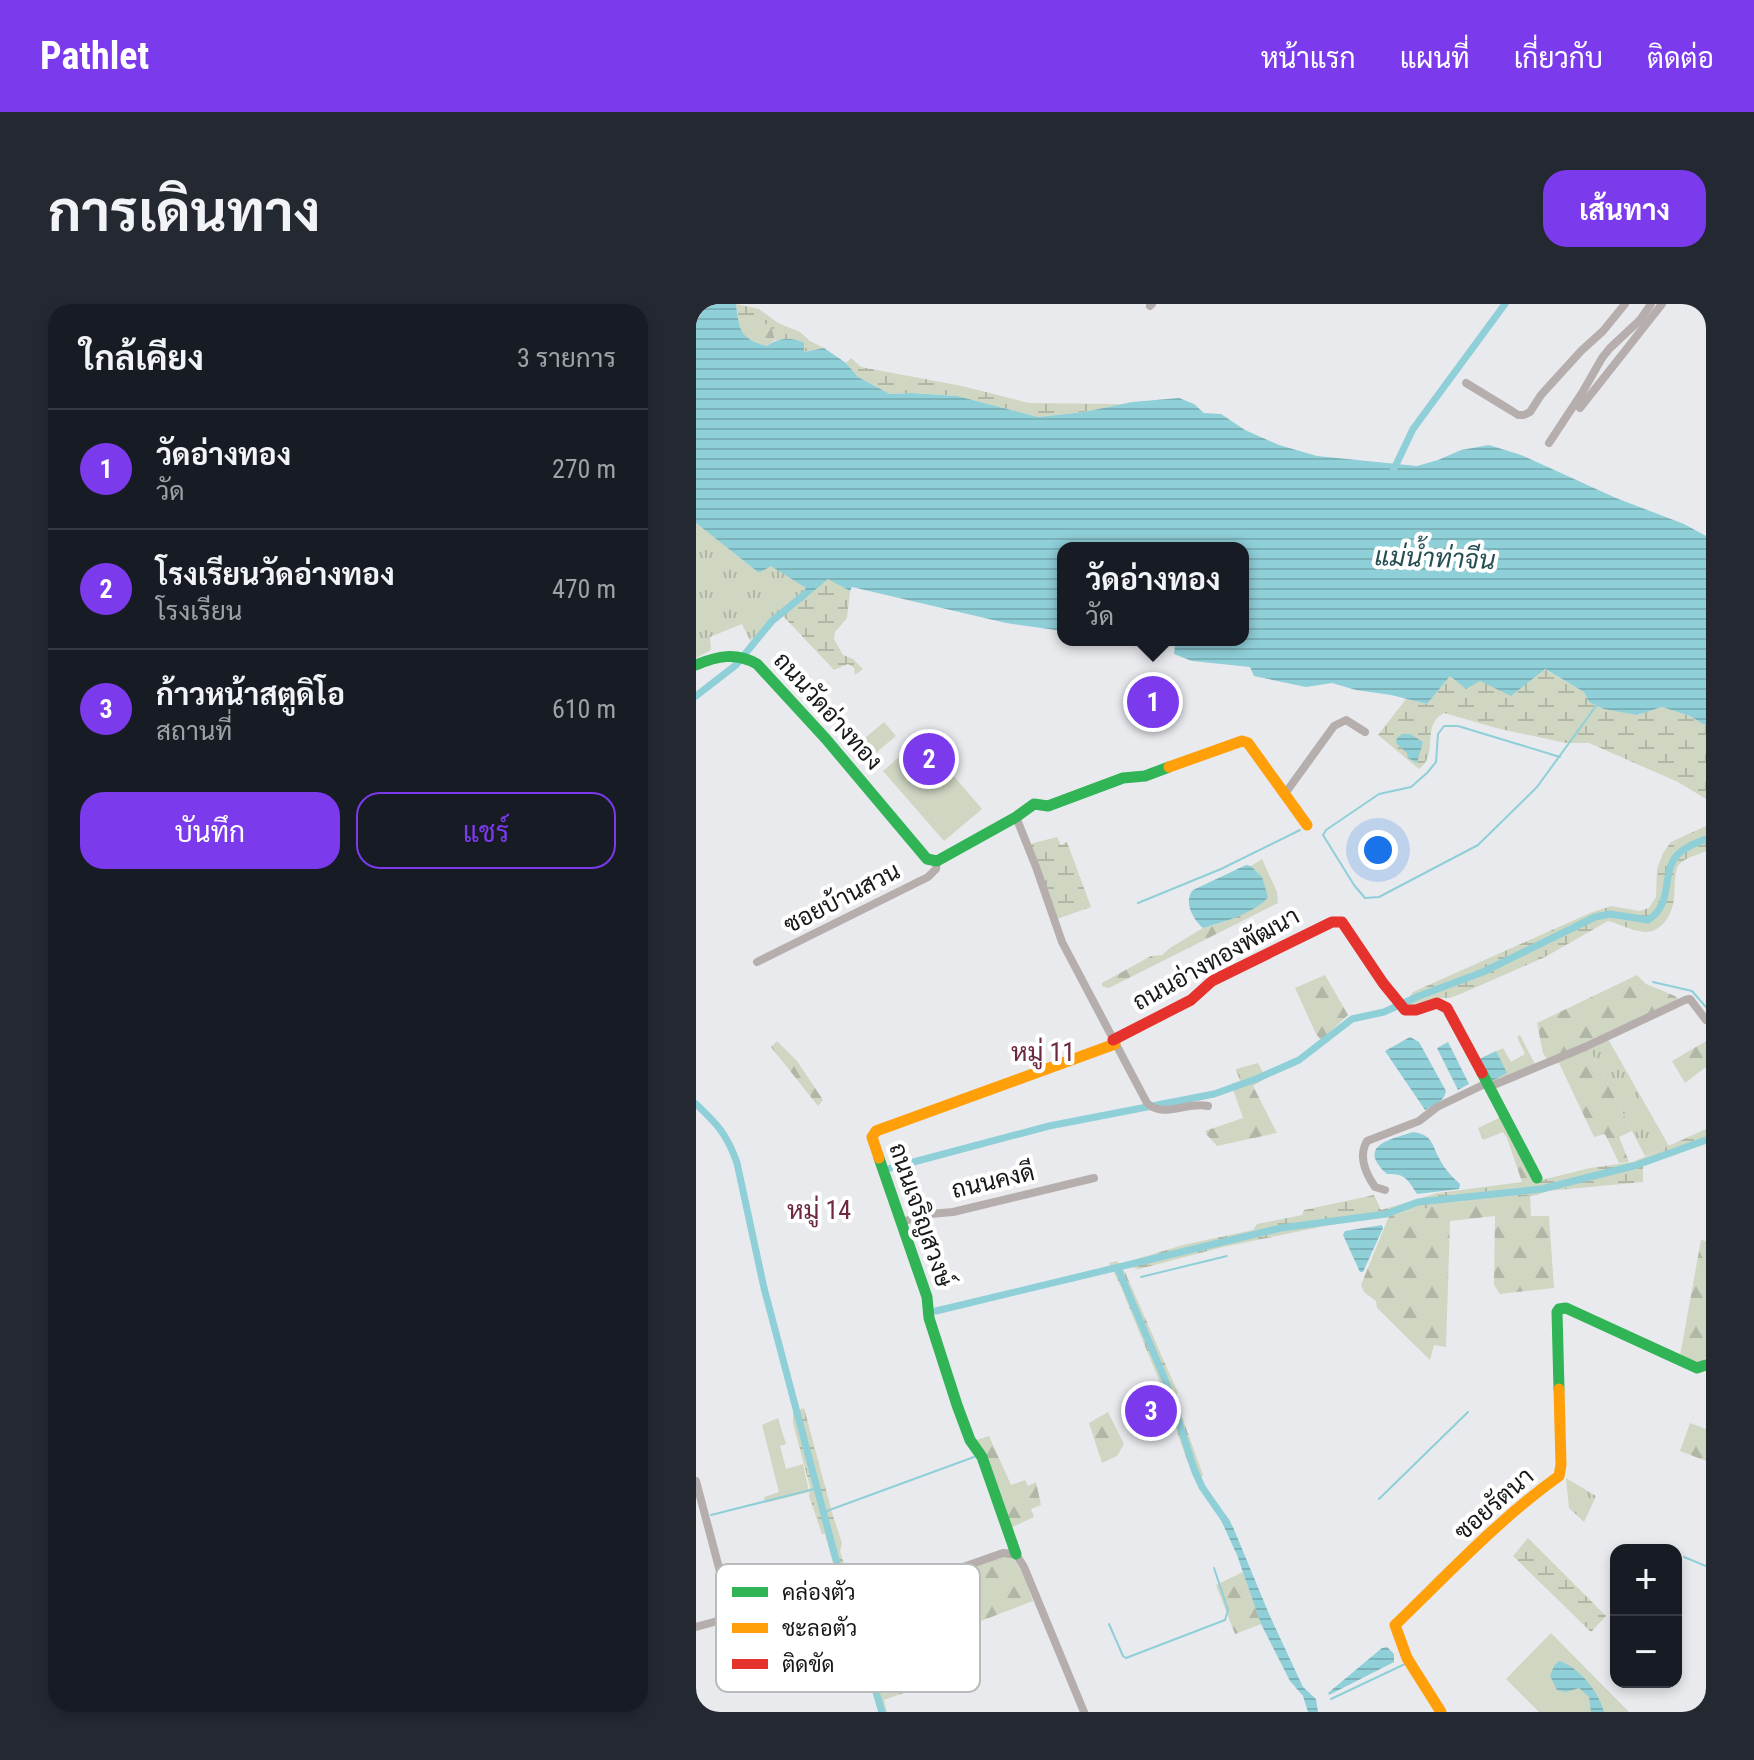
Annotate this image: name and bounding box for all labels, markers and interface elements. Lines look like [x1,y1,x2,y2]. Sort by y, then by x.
text: Pathlet [40,34,149,78]
text: หน้าแรก [1261,42,1356,75]
text: แผนที่ [1400,42,1470,75]
text: เกี่ยวกับ [1514,42,1603,75]
text: ติดต่อ [1647,42,1714,75]
button: เส้นทาง [1543,170,1706,247]
text: การเดินทาง [48,179,320,245]
text: ใกล้เคียง [80,338,204,378]
text: 3 รายการ [517,343,616,373]
text: วัดอ่างทอง [156,437,291,472]
text: 1 [99,454,113,484]
text: 270 m [552,454,616,484]
text: วัด [156,476,185,506]
water label: แม่น้ำท่าจีน [1374,535,1497,575]
popup [1057,542,1249,646]
text: โรงเรียนวัดอ่างทอง [156,557,395,592]
text: วัดอ่างทอง [1085,562,1221,597]
text: 2 [99,574,113,604]
text: 470 m [552,574,616,604]
text: โรงเรียน [156,596,242,626]
text: วัด [1085,601,1114,631]
street label: ถนนวัดอ่างทอง [768,646,888,776]
pin: 1 [1127,672,1179,732]
text: ก้าวหน้าสตูดิโอ [156,677,345,712]
text: 3 [99,694,113,724]
text: 610 m [552,694,616,724]
text: สถานที่ [156,716,232,746]
pin: 2 [903,729,955,789]
button: บันทึก [80,792,340,869]
button: แชร์ [356,792,616,869]
your location [1358,830,1398,870]
street label: ซอยบ้านสวน [779,856,905,939]
street label: ถนนอ่างทองพัฒนา [1128,902,1304,1016]
district label: หมู่ 11 [1011,1037,1075,1070]
street label: ถนนเจริญสวงษ์ [883,1139,961,1291]
street label: ถนนคงดี [949,1157,1037,1204]
district label: หมู่ 14 [787,1195,851,1228]
pin: 3 [1125,1381,1177,1441]
street label: ซอยรัตนา [1449,1462,1539,1546]
map controls [1610,1544,1682,1688]
button: + [1610,1544,1682,1616]
legend [716,1564,980,1692]
text: คล่องตัว [782,1579,856,1605]
text: ชะลอตัว [782,1615,857,1641]
button: − [1610,1616,1682,1688]
text: ติดขัด [782,1651,834,1677]

